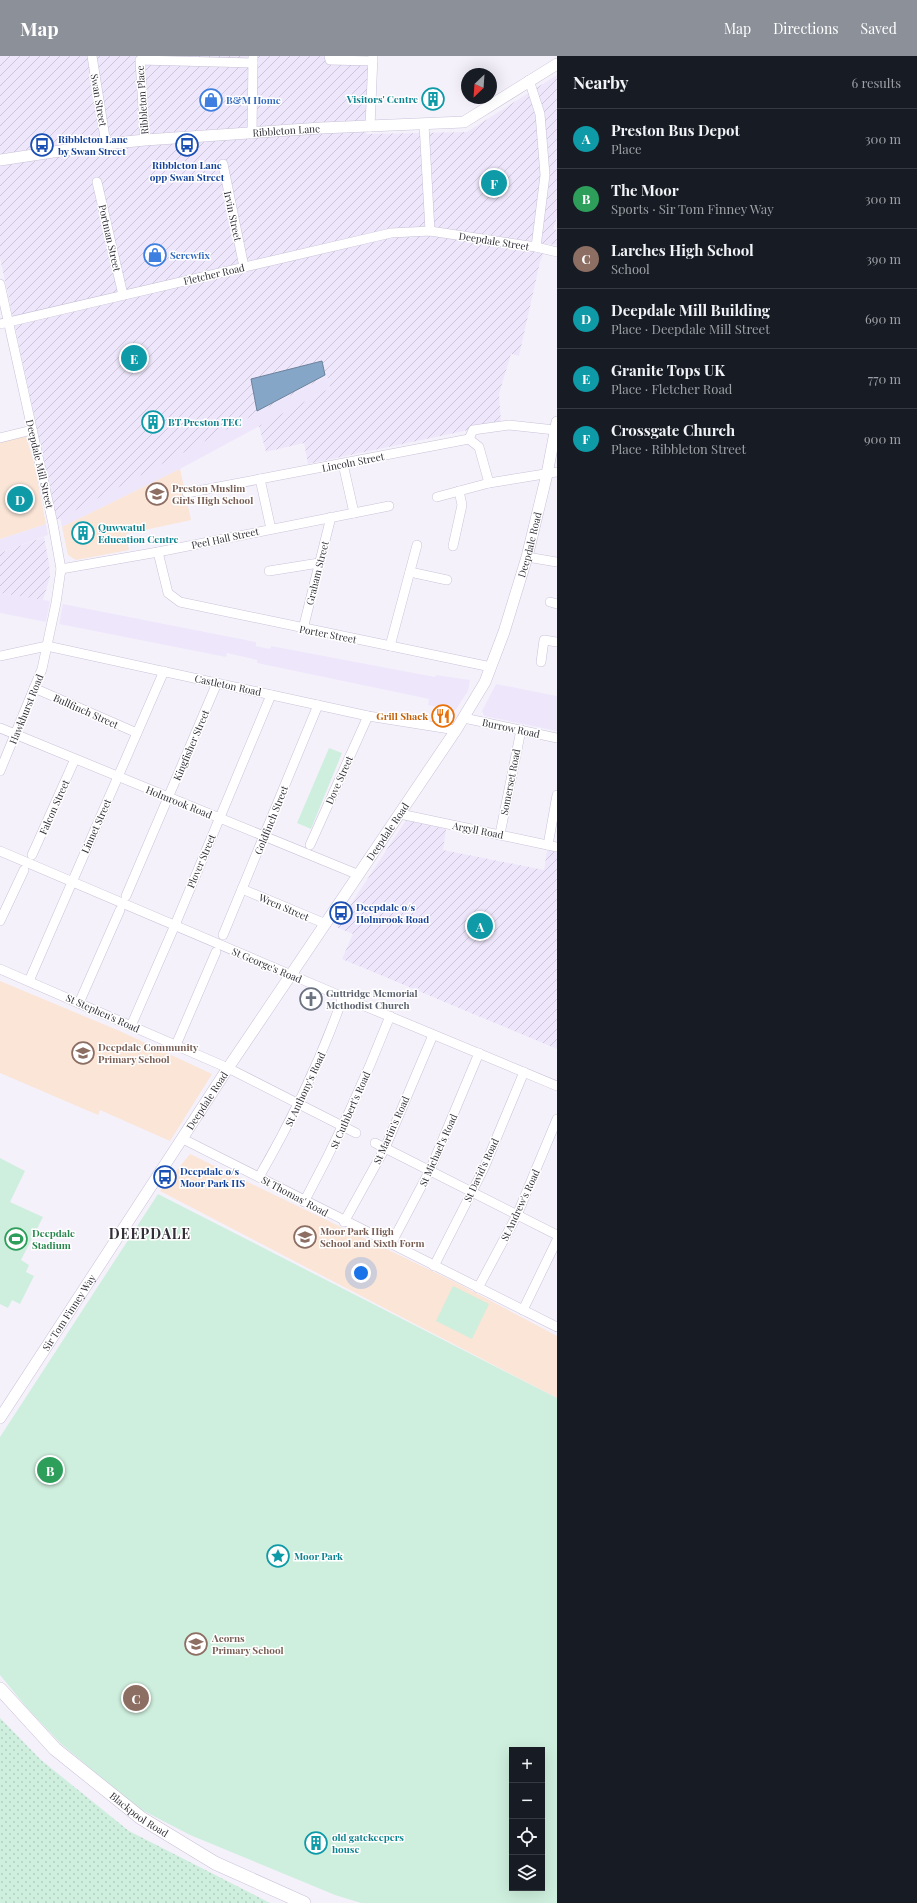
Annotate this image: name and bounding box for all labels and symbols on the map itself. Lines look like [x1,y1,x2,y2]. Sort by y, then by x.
street label: Ribbleton Place [133,65,151,135]
north arrow [461,68,497,104]
street label: Swan Street [87,73,111,128]
building icon: Visitors' Centre [420,86,446,112]
shop icon: B&M Home [198,87,224,113]
place label: Visitors' Centre [346,92,418,106]
place label: B&M Home [226,93,281,107]
street label: Ribbleton Lane [252,121,321,140]
bus stop icon: Ribbleton Lane by Swan Street [29,132,55,158]
place label: Ribbleton Lane by Swan Street [58,132,128,158]
bus stop icon: Ribbleton Lane opp Swan Street [174,132,200,158]
place label: Ribbleton Lane opp Swan Street [150,158,225,184]
pin: F [481,168,507,198]
street label: Irvin Street [221,190,245,243]
street label: Portman Street [95,203,125,273]
street label: Deepdale Street [458,229,531,254]
shop icon: Screwfix [142,242,168,268]
place label: Screwfix [170,248,211,262]
street label: Fletcher Road [182,260,246,288]
pin: E [121,343,147,373]
building icon: BT Preston TEC [140,409,166,435]
place label: BT Preston TEC [168,415,241,429]
street label: Deepdale Mill Street [23,418,57,510]
street label: Lincoln Street [321,449,386,475]
school or university icon: Preston Muslim Girls High School [144,481,170,507]
place label: Preston Muslim Girls High School [172,481,253,507]
pin: D [7,484,33,514]
street label: Deepdale Road [514,510,545,579]
building icon: Quwwatul Education Centre [70,520,96,546]
place label: Quwwatul Education Centre [98,520,179,546]
street label: Peel Hall Street [190,524,261,552]
street label: Graham Street [302,539,332,606]
street label: Porter Street [298,622,358,646]
street label: Castleton Road [193,671,263,699]
street label: Hawkhurst Road [6,672,46,746]
street label: Bullfinch Street [51,690,121,732]
restaurant icon: Grill Shack [430,703,456,729]
street label: Kingfisher Street [170,707,212,783]
place label: Grill Shack [376,709,428,723]
street label: Burrow Road [481,715,541,741]
street label: Somerset Road [497,747,523,816]
street label: Dove Street [322,753,356,807]
street label: Falcon Street [36,777,73,837]
street label: Holmrook Road [144,782,214,822]
street label: Goldfinch Street [251,783,291,857]
street label: Linnet Street [78,796,114,856]
street label: Deepdale Road [363,800,412,863]
street label: Argyll Road [450,818,505,842]
street label: Plover Street [183,831,219,890]
street label: Wren Street [256,890,312,924]
bus stop icon: Deepdale o/s Holmrook Road [328,900,354,926]
place label: Deepdale o/s Holmrook Road [356,900,429,926]
pin: A [467,911,493,941]
street label: St George's Road [230,944,304,986]
church icon: Guttridge Memorial Methodist Church [298,986,324,1012]
place label: Guttridge Memorial Methodist Church [326,986,418,1012]
street label: St Stephen's Road [64,990,142,1036]
school or university icon: Deepdale Community Primary School [70,1040,96,1066]
place label: Deepdale Community Primary School [98,1040,199,1066]
street label: St Anthony's Road [282,1049,328,1128]
street label: Deepdale Road [183,1068,231,1132]
street label: St Cuthbert's Road [327,1069,373,1151]
street label: St Martin's Road [370,1094,412,1166]
street label: St Michael's Road [416,1111,460,1189]
street label: St David's Road [460,1136,502,1204]
bus stop icon: Deepdale o/s Moor Park HS [152,1164,178,1190]
place label: Deepdale o/s Moor Park HS [180,1164,245,1190]
street label: St Andrew's Road [497,1167,543,1243]
street label: St Thomas' Road [259,1172,331,1220]
district label: DEEPDALE [109,1224,191,1243]
school or university icon: Moor Park High School and Sixth Form [292,1224,318,1250]
place label: Moor Park High School and Sixth Form [320,1224,424,1250]
sports icon: Deepdale Stadium [3,1226,29,1252]
place label: Deepdale Stadium [32,1226,75,1252]
your location [351,1263,371,1283]
street label: Sir Tom Finney Way [39,1272,99,1353]
pin: B [37,1455,63,1485]
place icon: Moor Park [265,1543,291,1569]
place label: Moor Park [294,1549,343,1563]
school or university icon: Acorns Primary School [183,1631,209,1657]
place label: Acorns Primary School [211,1631,284,1657]
pin: C [123,1683,149,1713]
street label: Blackpool Road [107,1789,171,1840]
building icon: old gatekeepers house [303,1830,329,1856]
place label: old gatekeepers house [332,1830,404,1856]

